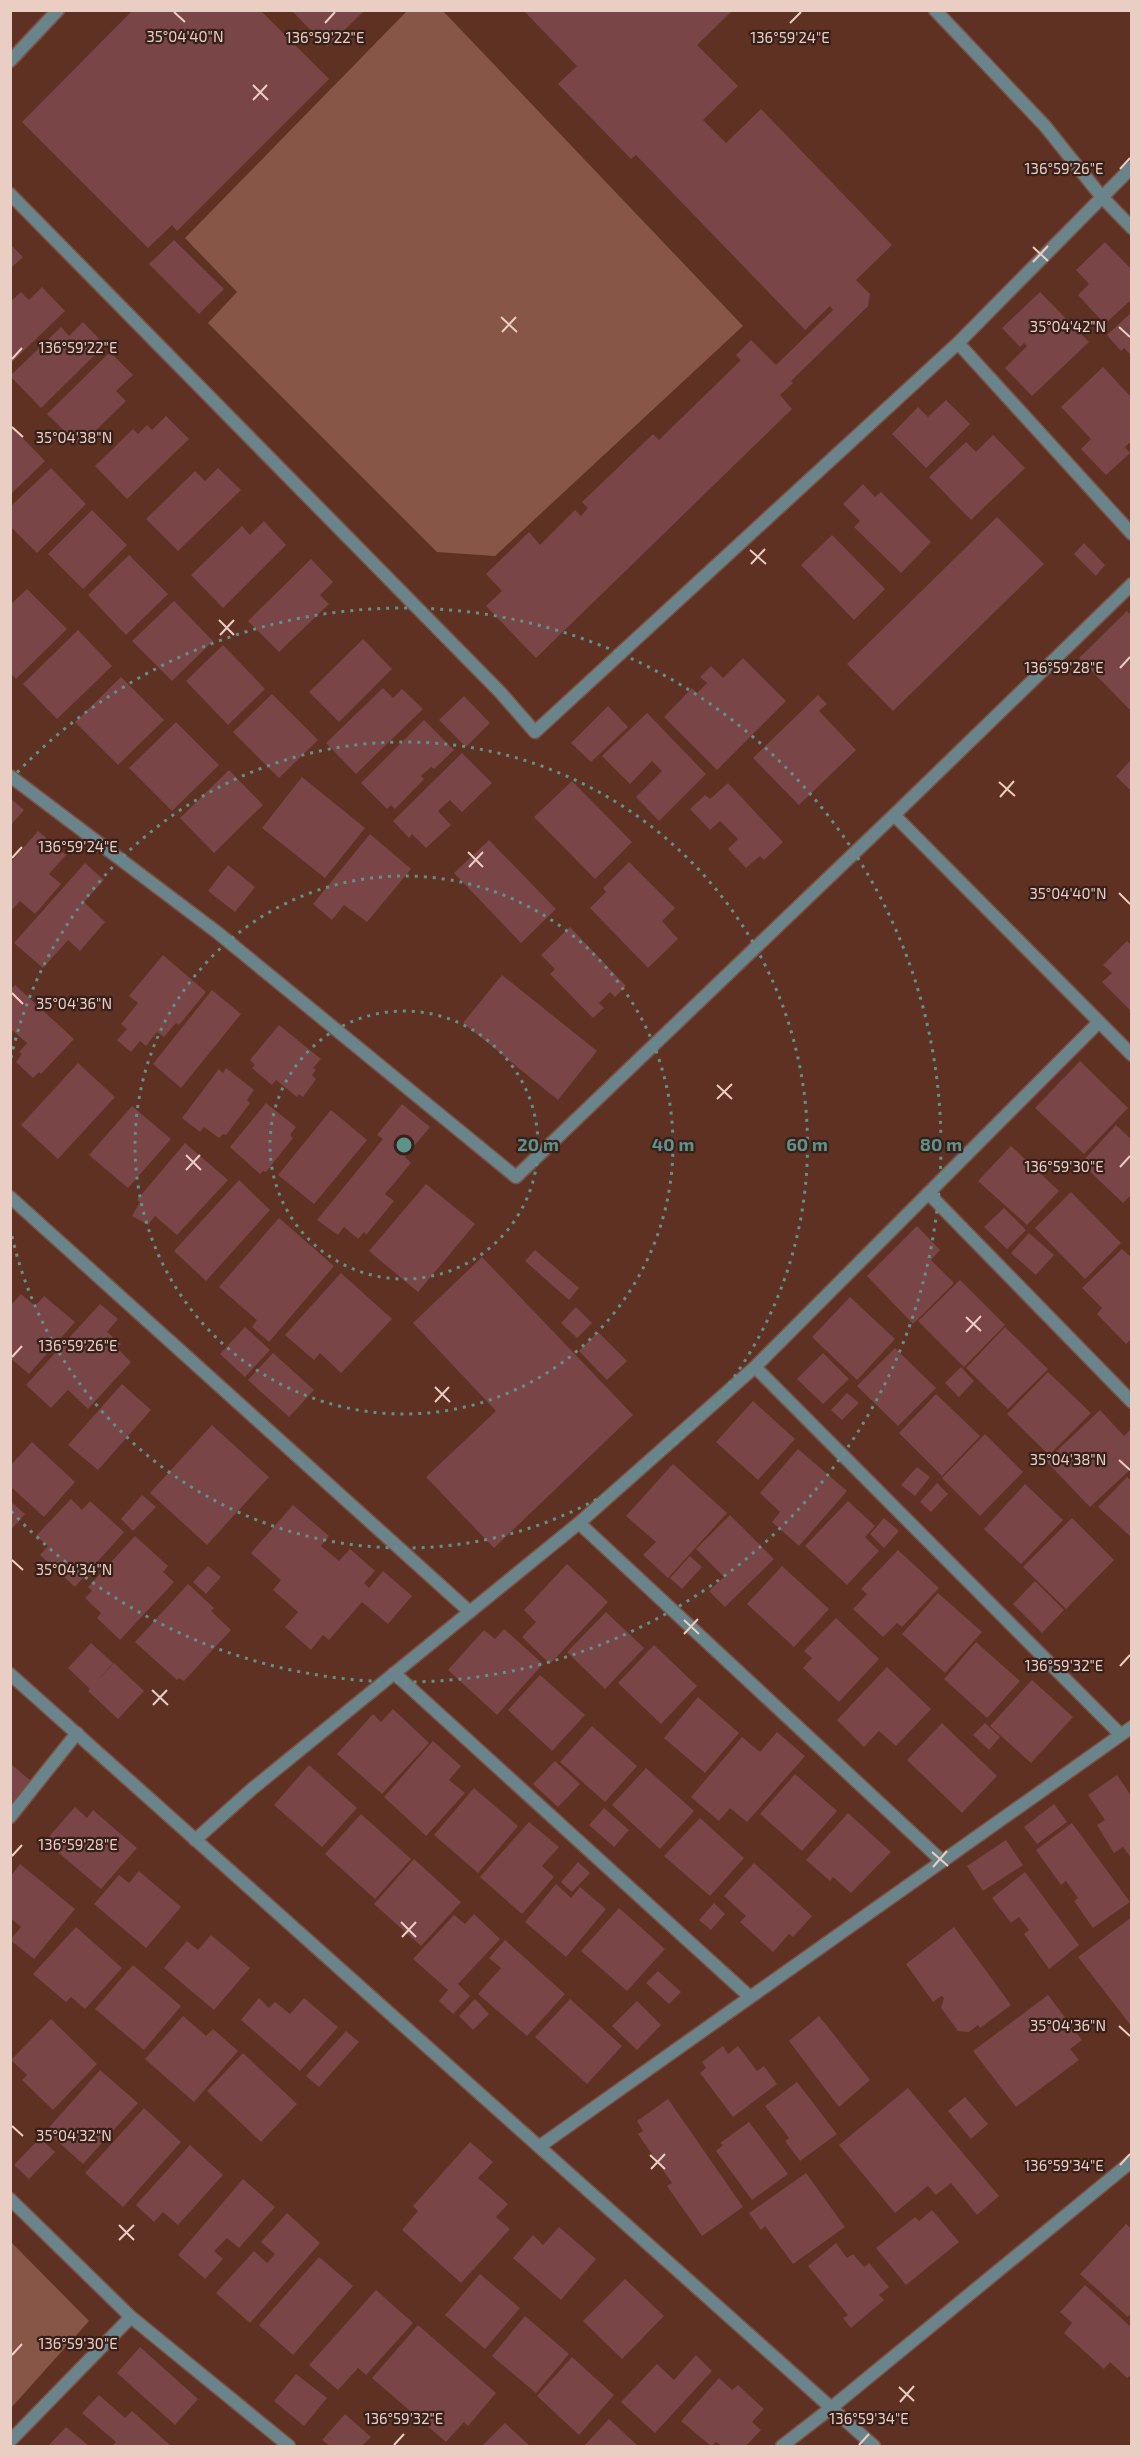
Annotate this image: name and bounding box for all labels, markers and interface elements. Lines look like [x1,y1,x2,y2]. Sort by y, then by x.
text: 35°04'40"N [146,27,224,45]
text: 136°59'22"E [286,28,364,46]
text: 136°59'24"E [750,28,830,46]
text: 136°59'26"E [1025,159,1103,177]
text: 35°04'42"N [1030,317,1106,335]
text: 136°59'22"E [39,338,117,356]
text: 35°04'38"N [36,428,112,446]
text: 136°59'28"E [1024,658,1104,676]
text: 136°59'24"E [38,837,118,855]
text: 35°04'40"N [1029,884,1107,902]
text: 35°04'36"N [36,994,112,1012]
text: 20 m [517,1133,559,1155]
text: 40 m [652,1133,694,1155]
text: 60 m [786,1133,828,1155]
text: 80 m [920,1133,962,1155]
centre of rings [394,1135,414,1155]
text: 136°59'30"E [1024,1157,1104,1175]
text: 136°59'26"E [39,1336,117,1354]
text: 35°04'38"N [1030,1450,1106,1468]
text: 35°04'34"N [36,1560,112,1578]
text: 136°59'32"E [1025,1656,1103,1674]
text: 136°59'28"E [38,1835,118,1853]
text: 35°04'36"N [1030,2016,1106,2034]
text: 35°04'32"N [36,2126,112,2144]
text: 136°59'34"E [1024,2156,1104,2174]
text: 136°59'30"E [38,2334,118,2352]
text: 136°59'32"E [365,2409,443,2427]
text: 136°59'34"E [829,2409,909,2427]

